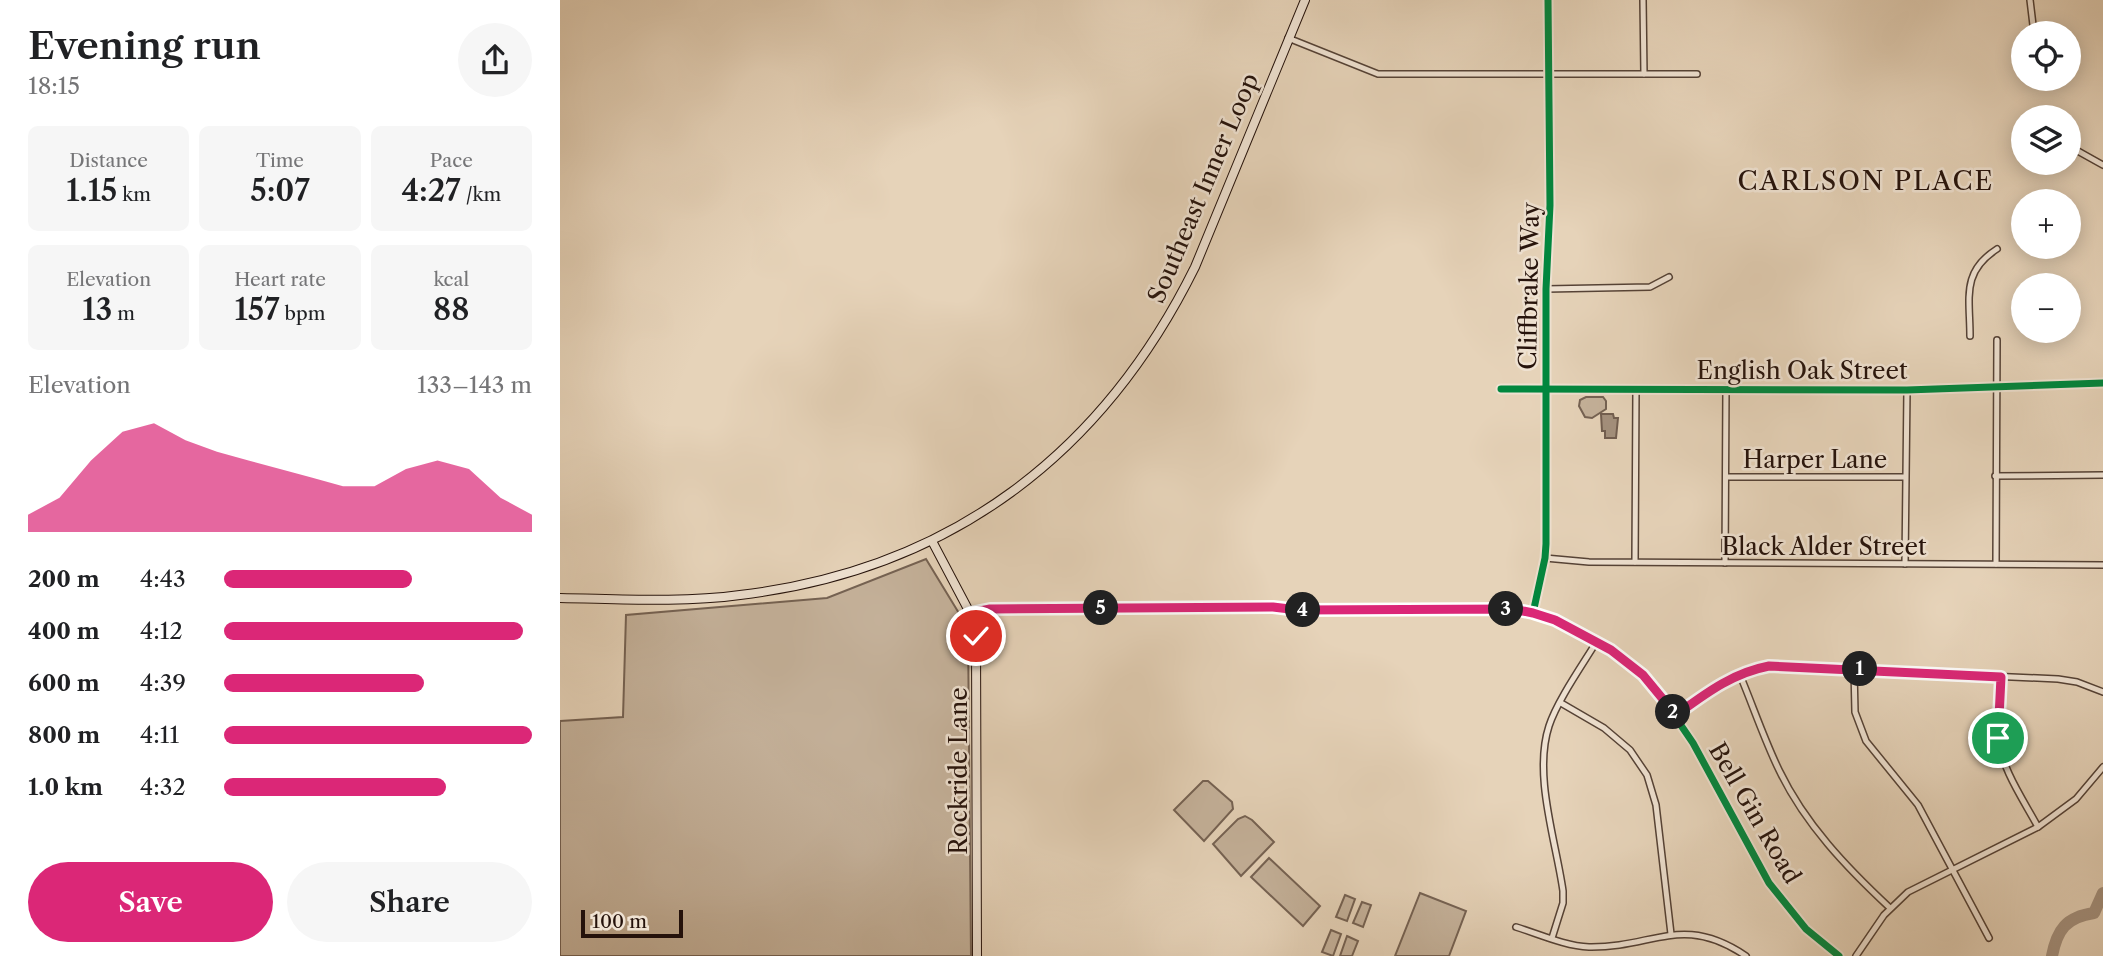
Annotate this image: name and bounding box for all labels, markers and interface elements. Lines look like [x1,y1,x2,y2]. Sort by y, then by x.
map controls [2011,21,2081,343]
button: locate [2011,21,2081,91]
text: Evening run [28,22,261,69]
button: share [458,23,532,97]
street label: Southeast Inner Loop [1141,69,1265,307]
text: 18:15 [28,72,80,100]
button: layers [2011,105,2081,175]
text: Distance [69,149,148,172]
text: Time [256,149,304,172]
text: Pace [430,149,473,172]
district label: CARLSON PLACE [1737,165,1995,197]
text: 1.15 [66,172,117,209]
text: 5:07 [250,172,310,209]
text: 4:27 [401,172,461,209]
text: km [117,183,151,206]
text: /km [461,183,501,206]
button: + [2011,189,2081,259]
street label: Cliffbrake Way [1513,201,1545,370]
text: Elevation [66,268,151,291]
text: Heart rate [234,268,326,291]
text: kcal [433,268,469,291]
button: − [2011,273,2081,343]
text: 13 [82,291,112,328]
text: 157 [235,291,280,328]
text: 88 [433,291,470,328]
text: m [112,302,135,325]
text: bpm [280,302,325,325]
street label: English Oak Street [1697,356,1908,385]
text: Elevation [28,371,131,399]
text: 133–143 m [417,371,532,399]
street label: Harper Lane [1743,445,1887,474]
street label: Black Alder Street [1722,532,1927,561]
text: 200 m [28,565,100,593]
text: 4:43 [140,565,186,593]
pin: 5 [1084,590,1118,626]
pin: 4 [1286,592,1320,628]
pin: 3 [1488,592,1524,626]
text: 5 [1095,596,1106,619]
text: 3 [1500,597,1511,620]
text: 4 [1297,598,1308,621]
pin [946,606,1006,666]
text: 400 m [28,617,100,645]
text: 4:12 [140,617,183,645]
icon: check [957,617,995,655]
pin: 1 [1842,652,1878,686]
text: 1 [1855,657,1864,680]
text: 600 m [28,669,100,697]
text: 4:39 [140,669,186,697]
street label: Rockride Lane [944,687,973,855]
pin: 2 [1656,694,1690,730]
text: 2 [1667,700,1678,723]
pin [1968,708,2028,768]
icon: arrive [1979,719,2017,757]
text: 800 m [28,721,100,749]
text: 4:11 [140,721,179,749]
street label: Bell Gin Road [1703,737,1807,889]
text: 1.0 km [28,773,103,801]
text: 4:32 [140,773,186,801]
button: Save [28,862,273,942]
button: Share [287,862,532,942]
scale bar [581,907,682,939]
text: 100 m [592,910,647,933]

